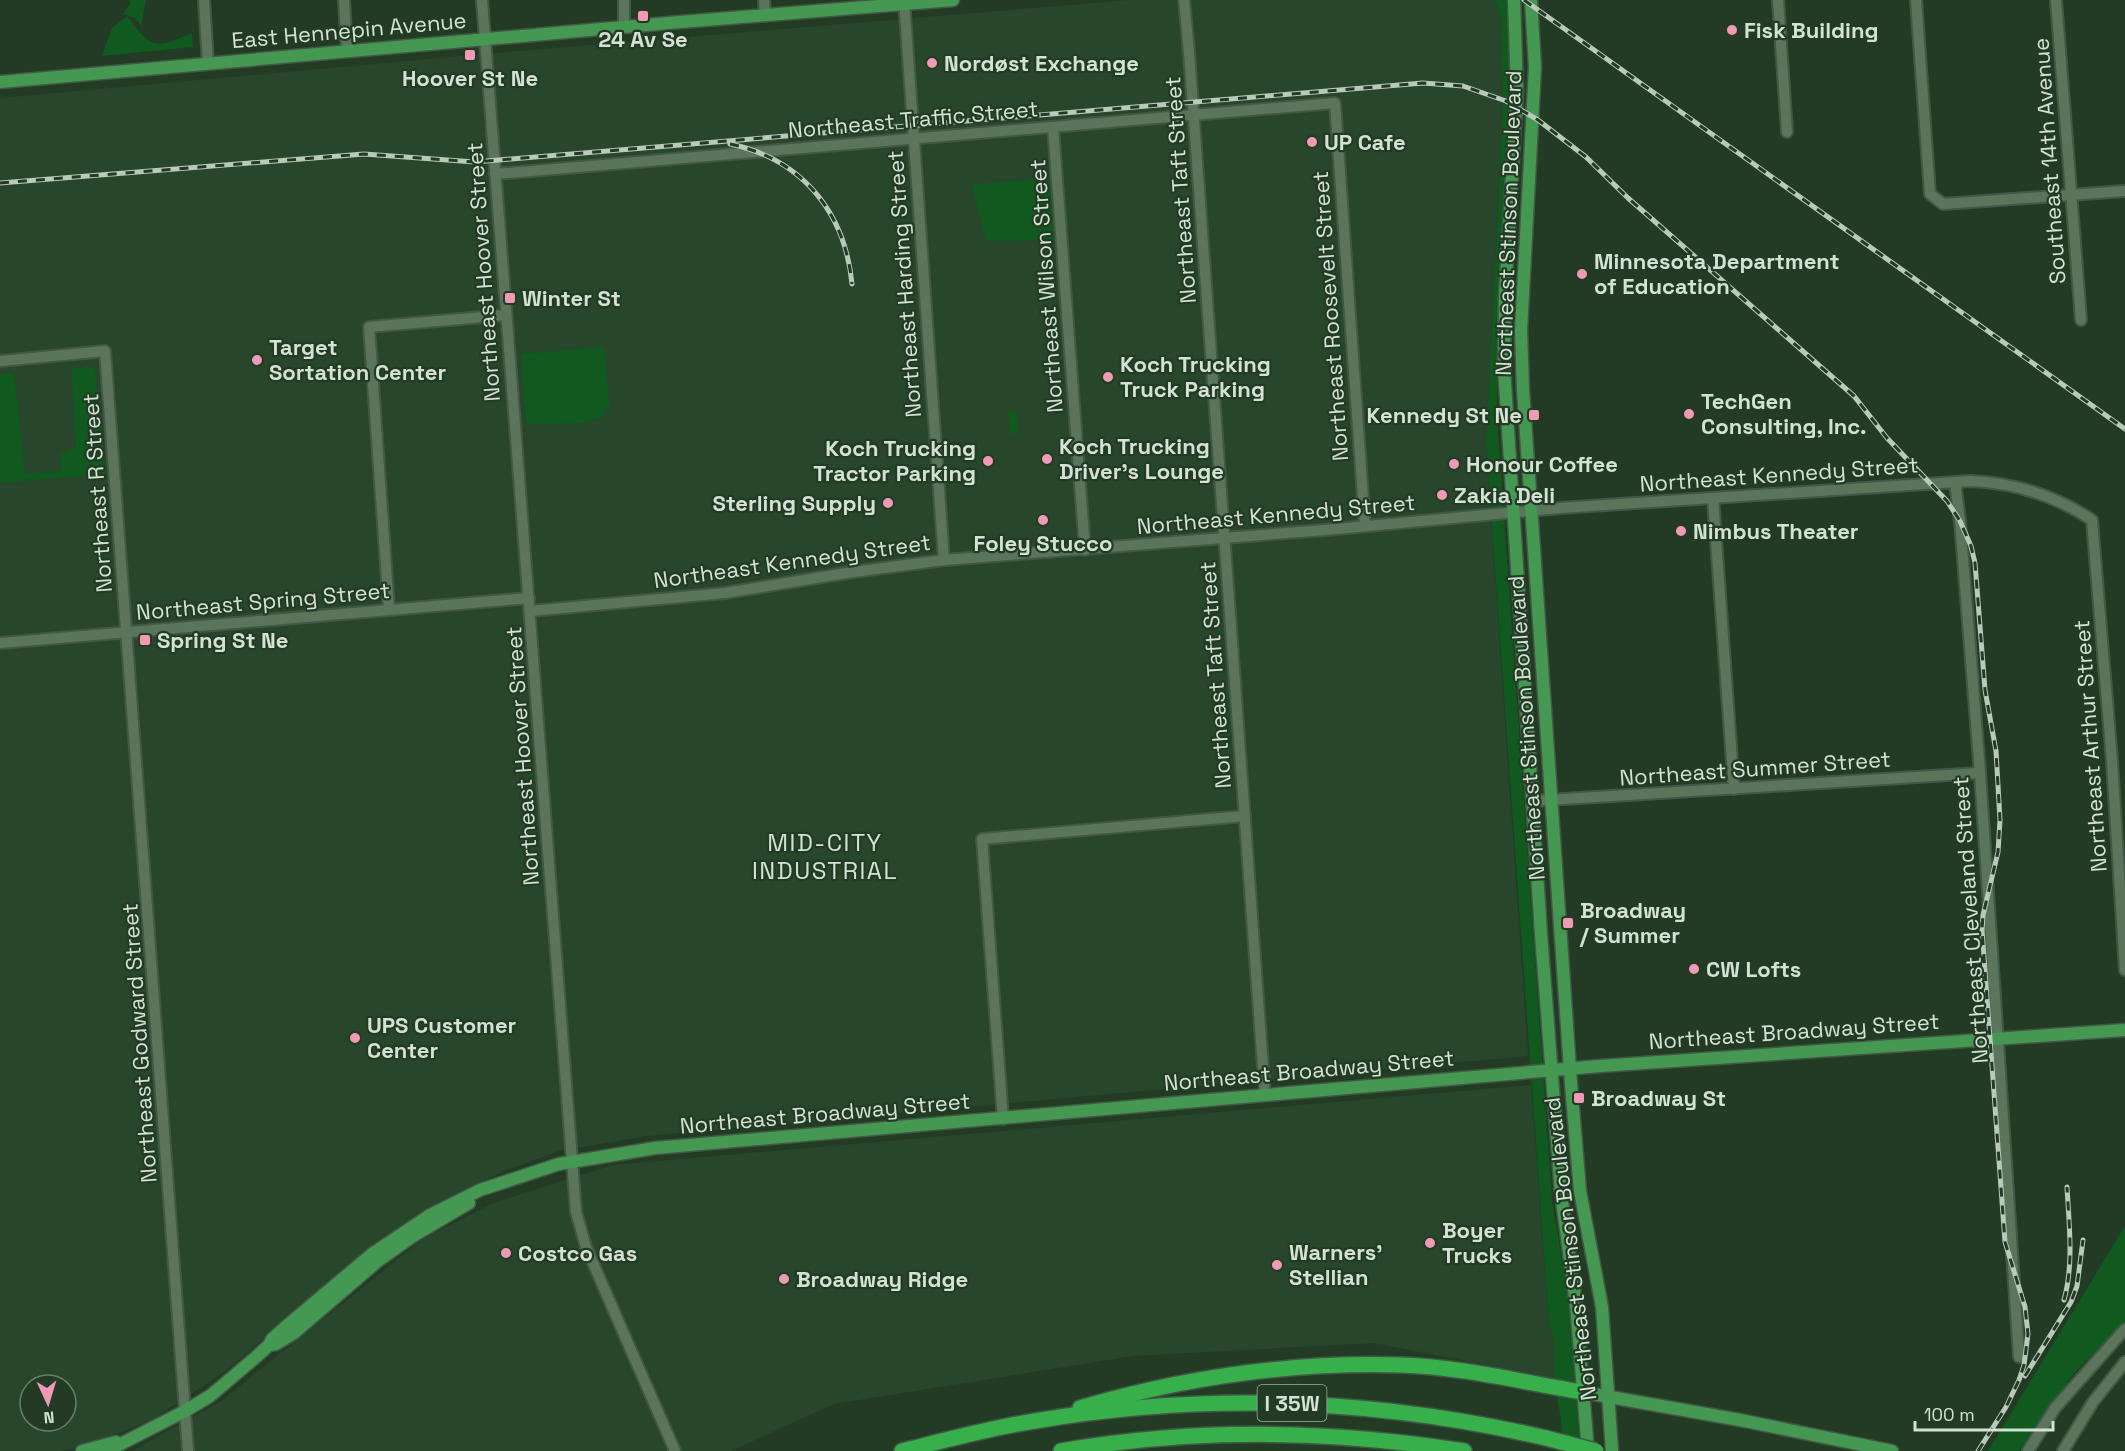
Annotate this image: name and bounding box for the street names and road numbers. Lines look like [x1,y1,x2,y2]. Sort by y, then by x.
street label: East Hennepin Avenue [230,6,468,54]
street label: Southeast 14th Avenue [2026,37,2072,285]
street label: Northeast Stinson Boulevard [1489,70,1527,376]
street label: Northeast Taft Street [1158,76,1202,304]
street label: Northeast Traffic Street [787,94,1039,144]
street label: Northeast Hoover Street [460,142,506,402]
street label: Northeast Harding Street [881,149,927,419]
street label: Northeast Wilson Street [1023,158,1069,414]
street label: Northeast Roosevelt Street [1306,170,1354,462]
street label: Northeast R Street [76,392,118,594]
street label: Northeast Kennedy Street [1639,450,1919,498]
street label: Northeast Kennedy Street [1136,488,1416,540]
street label: Northeast Kennedy Street [652,528,932,594]
street label: Northeast Taft Street [1193,561,1237,789]
street label: Northeast Stinson Boulevard [1501,575,1551,881]
street label: Northeast Spring Street [135,576,391,626]
street label: Northeast Arthur Street [2067,619,2113,873]
street label: Northeast Hoover Street [499,626,545,886]
street label: Northeast Summer Street [1618,745,1892,791]
street label: Northeast Cleveland Street [1946,775,1994,1065]
street label: Northeast Godward Street [115,902,163,1184]
street label: Northeast Broadway Street [1648,1007,1940,1055]
street label: Northeast Broadway Street [1163,1043,1455,1097]
street label: Northeast Broadway Street [679,1086,971,1140]
street label: Northeast Stinson Boulevard [1537,1096,1603,1402]
road number: I 35W [1258,1385,1326,1421]

